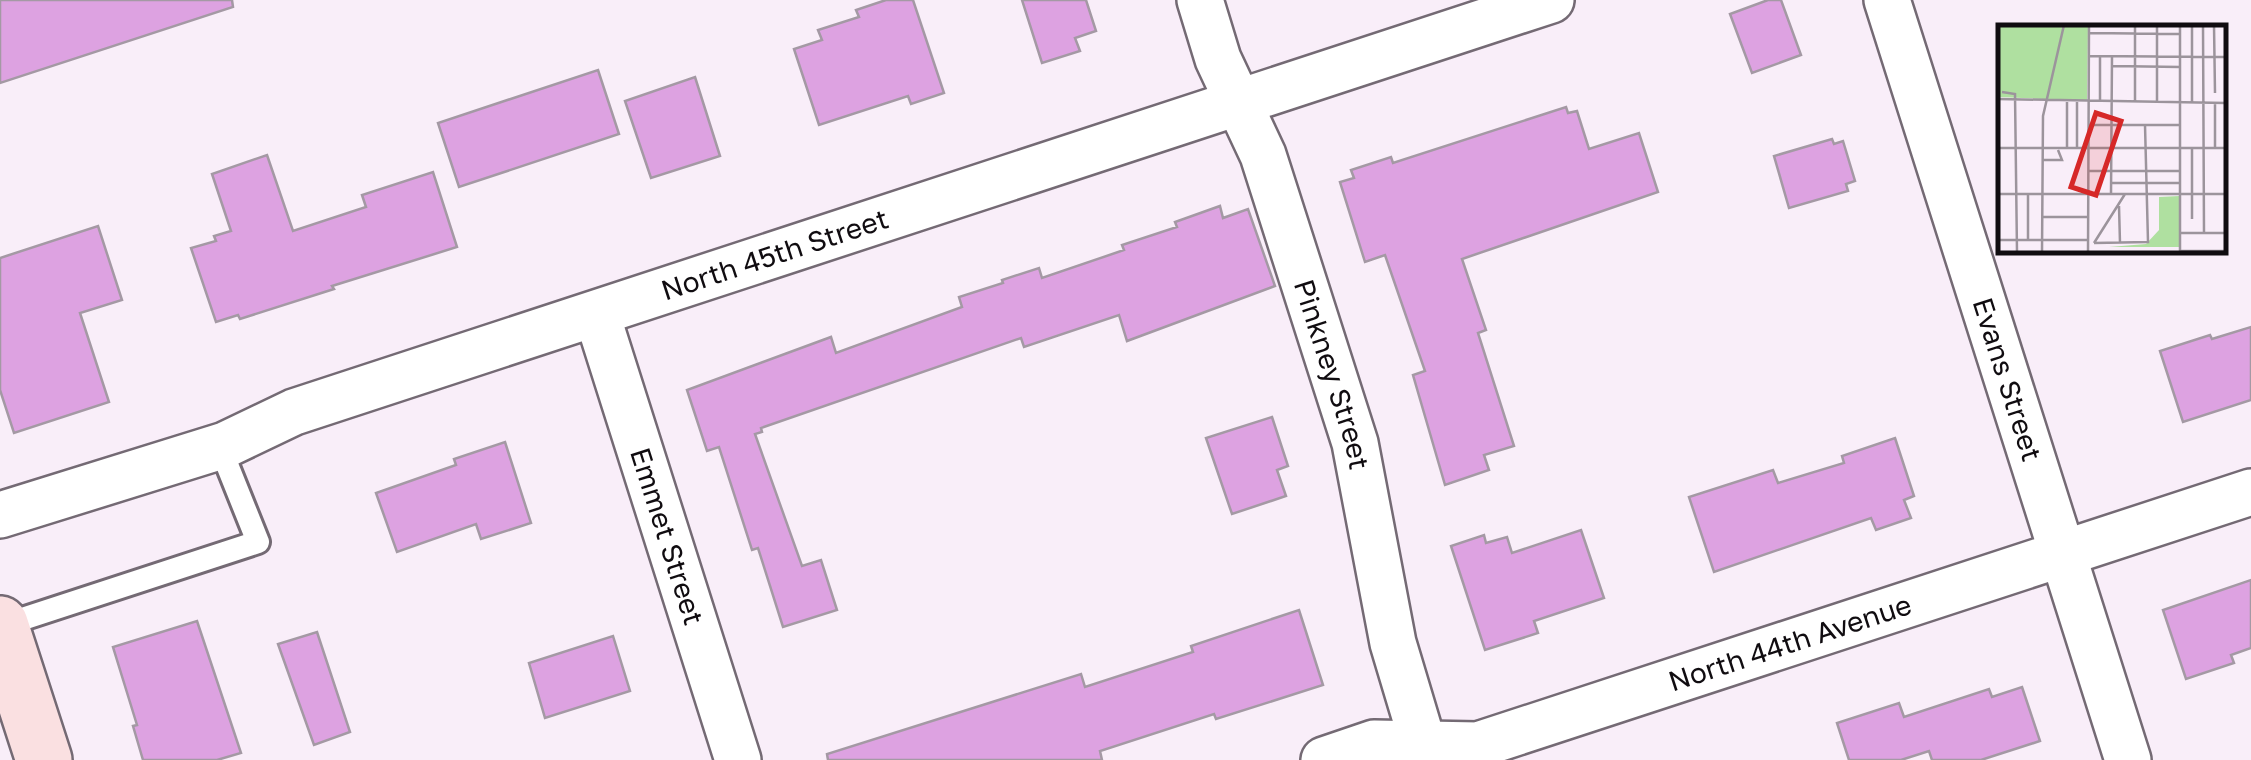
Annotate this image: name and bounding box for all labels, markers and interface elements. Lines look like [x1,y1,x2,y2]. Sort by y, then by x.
inset map [1998,25,2226,252]
street label: North 45th Street [657,201,892,307]
street label: Pinkney Street [1288,275,1377,472]
street label: Evans Street [1966,293,2049,465]
street label: Emmet Street [624,443,711,629]
street label: North 44th Avenue [1664,587,1915,698]

